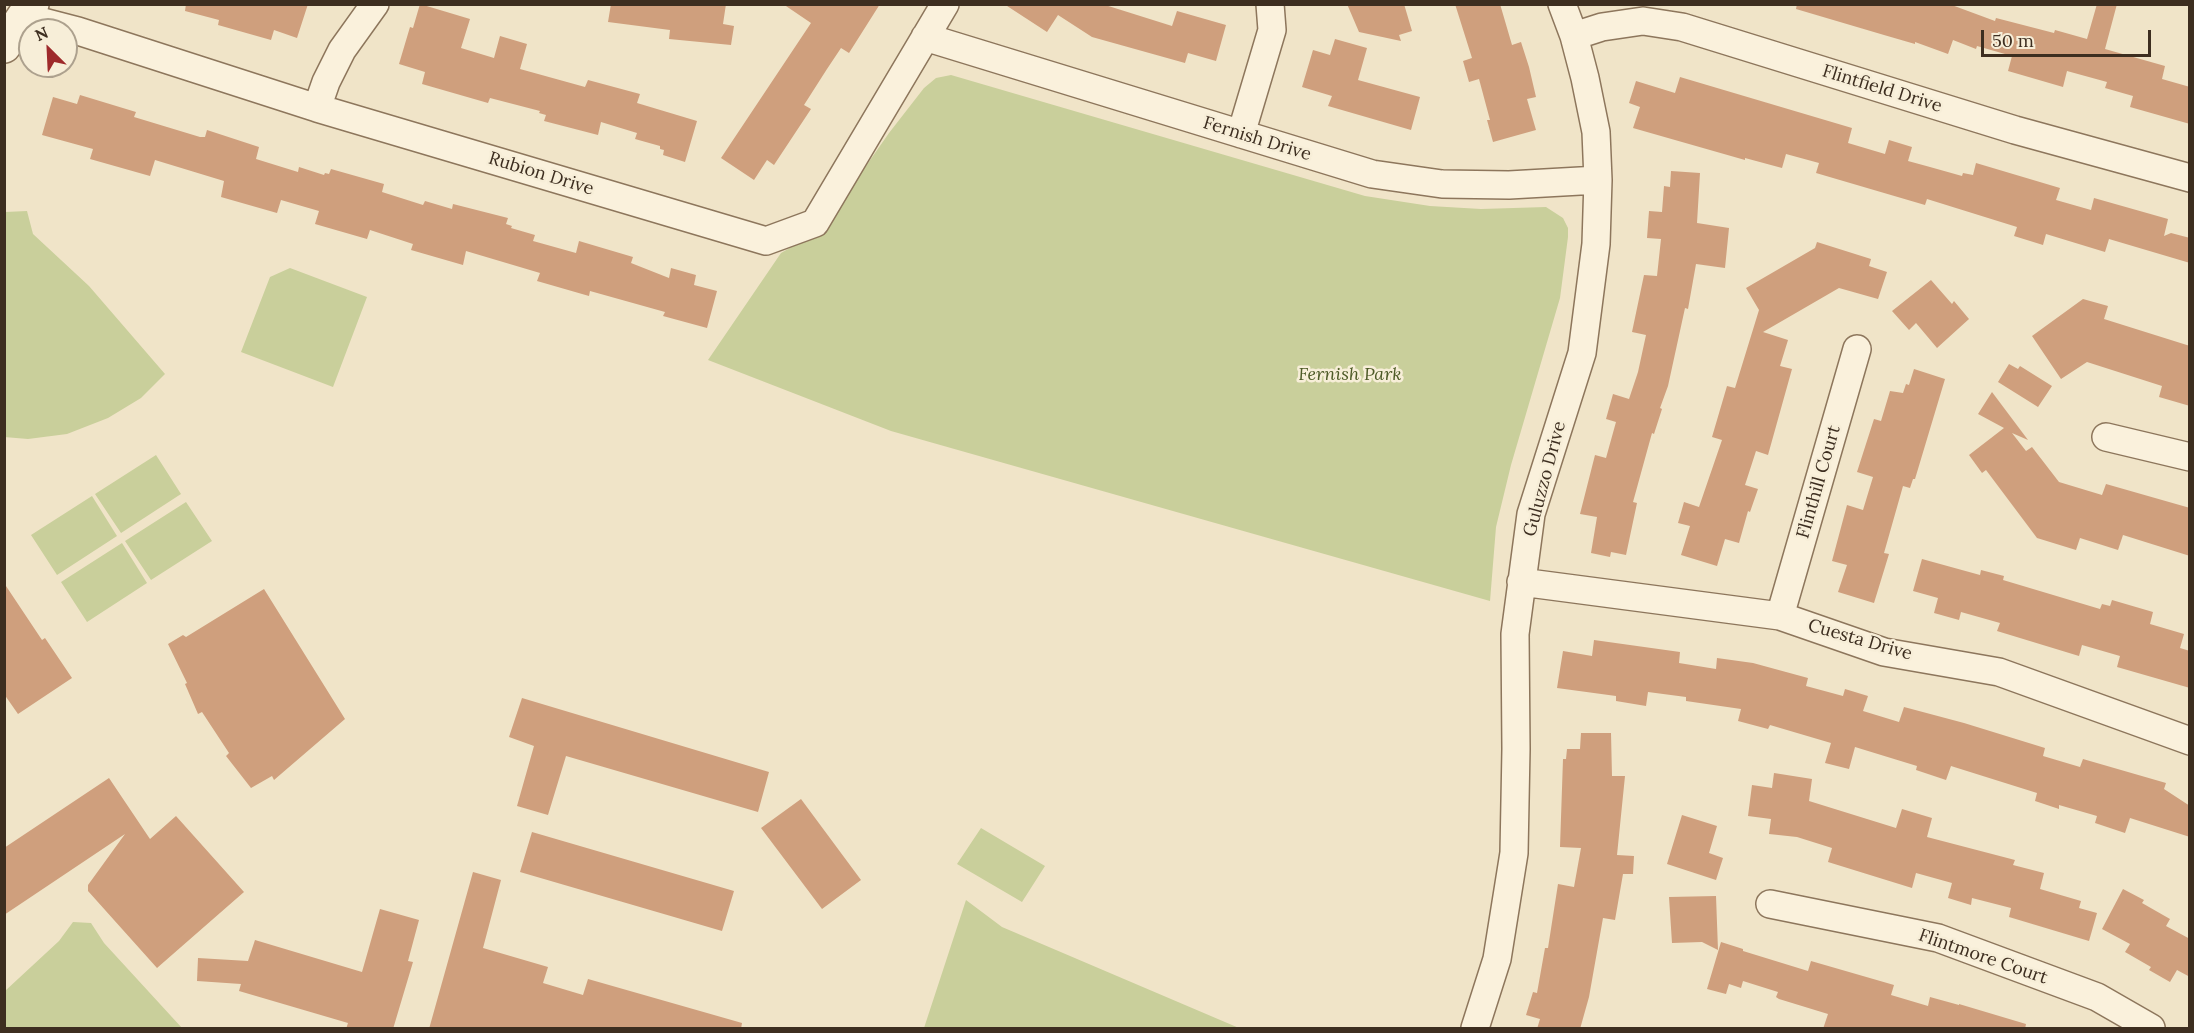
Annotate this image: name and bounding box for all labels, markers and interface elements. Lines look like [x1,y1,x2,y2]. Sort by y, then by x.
north arrow [18,18,78,78]
scale bar [1984,18,2154,56]
text: N [32,22,51,45]
text: 50 m [1992,29,2034,52]
street label: Flintfield Drive [1820,61,1944,117]
street label: Fernish Drive [1200,112,1314,166]
street label: Rubion Drive [486,148,596,200]
park label: Fernish Park [1298,364,1402,386]
street label: Guluzzo Drive [1519,419,1571,539]
street label: Flinthill Court [1793,423,1845,541]
street label: Cuesta Drive [1805,615,1915,665]
street label: Flintmore Court [1916,925,2050,989]

